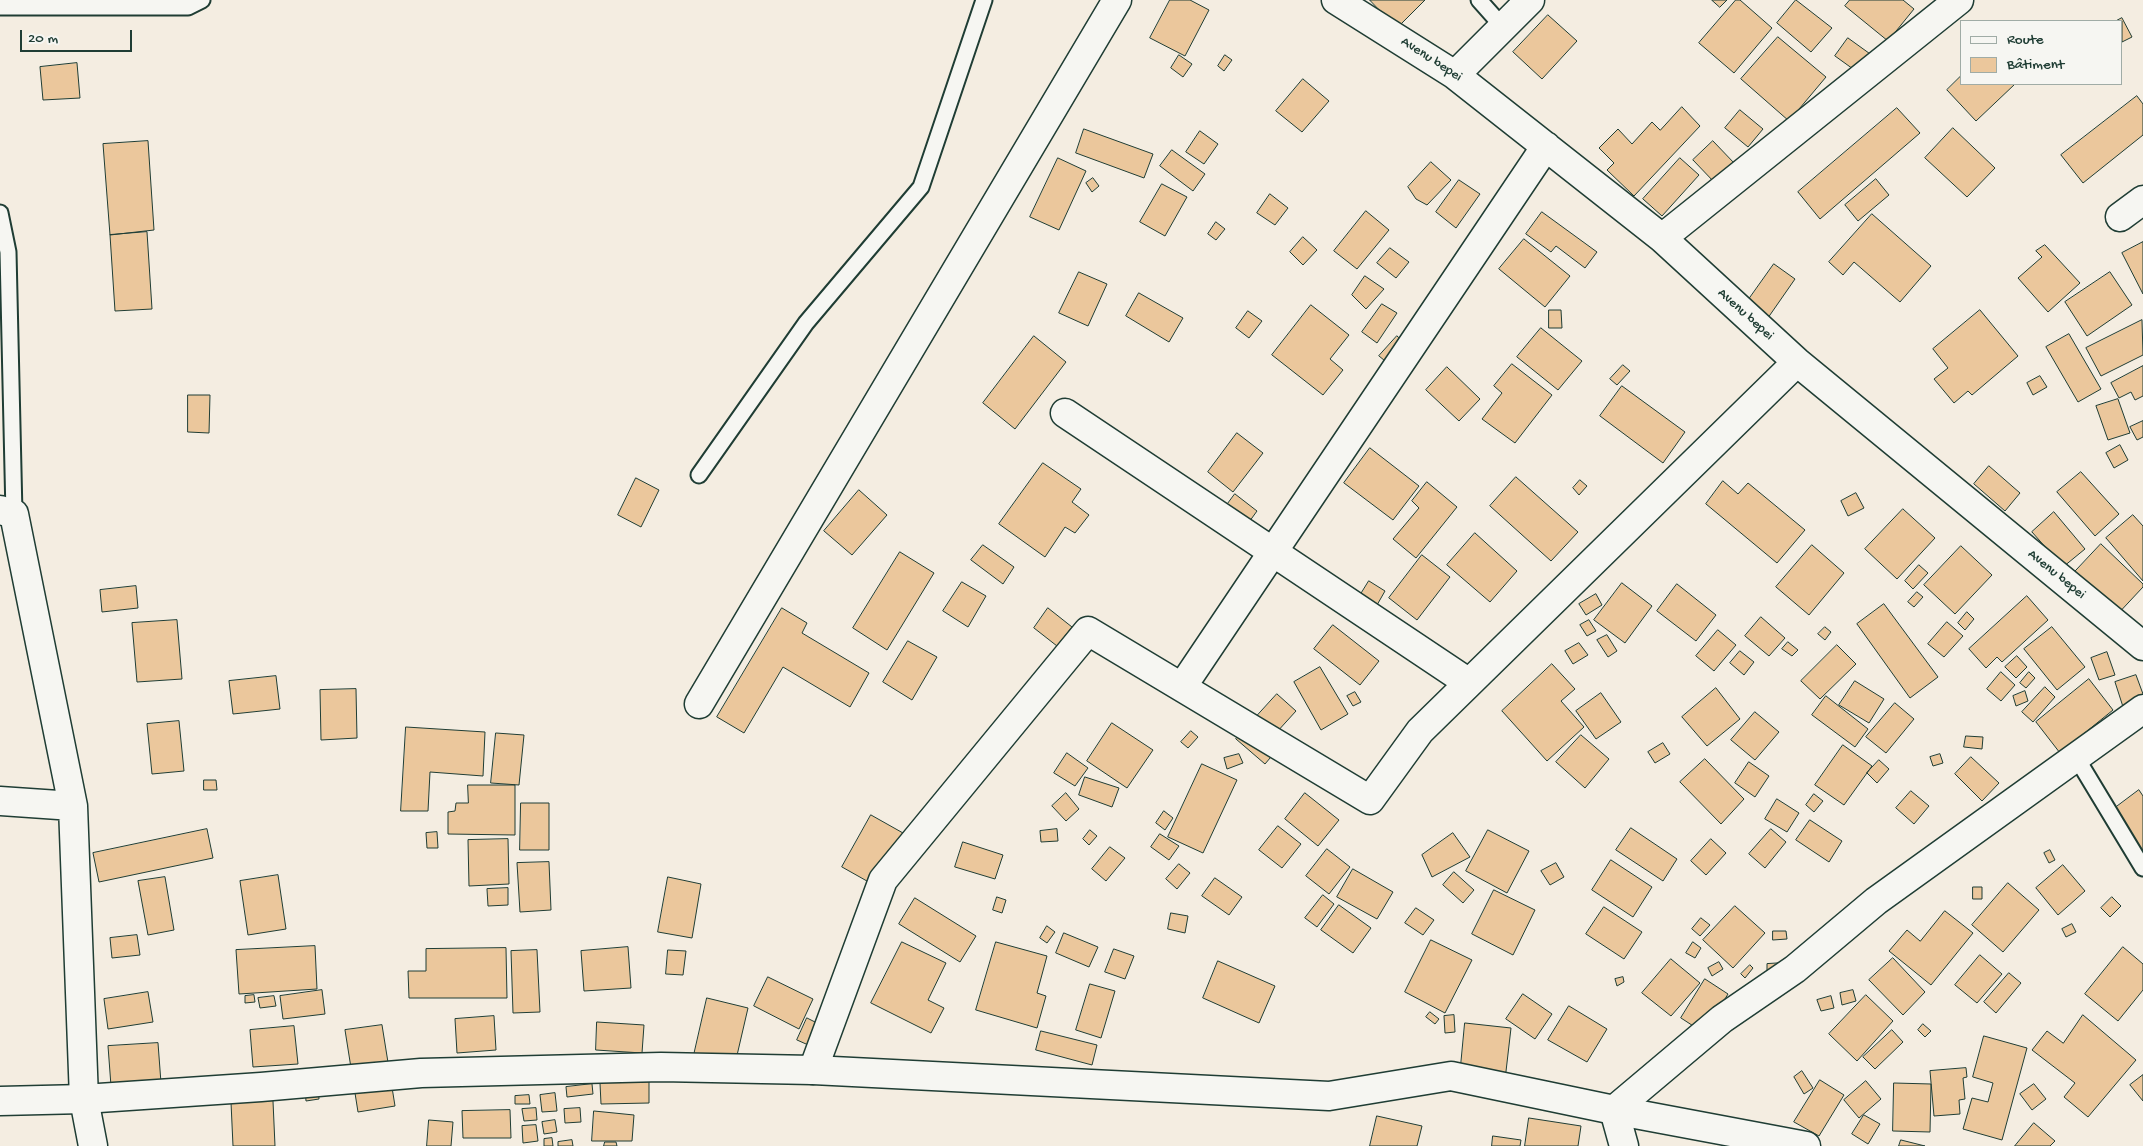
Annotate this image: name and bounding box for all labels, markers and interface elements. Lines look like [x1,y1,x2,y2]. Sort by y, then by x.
scale bar [22,20,135,52]
legend [1960,20,2123,85]
text: 20 m [28,30,58,48]
text: Route [2007,31,2044,49]
street label: Avenu bepei [1397,34,1465,86]
text: Bâtiment [2007,56,2064,74]
street label: Avenu bepei [1713,285,1777,345]
street label: Avenu bepei [2024,546,2088,604]

